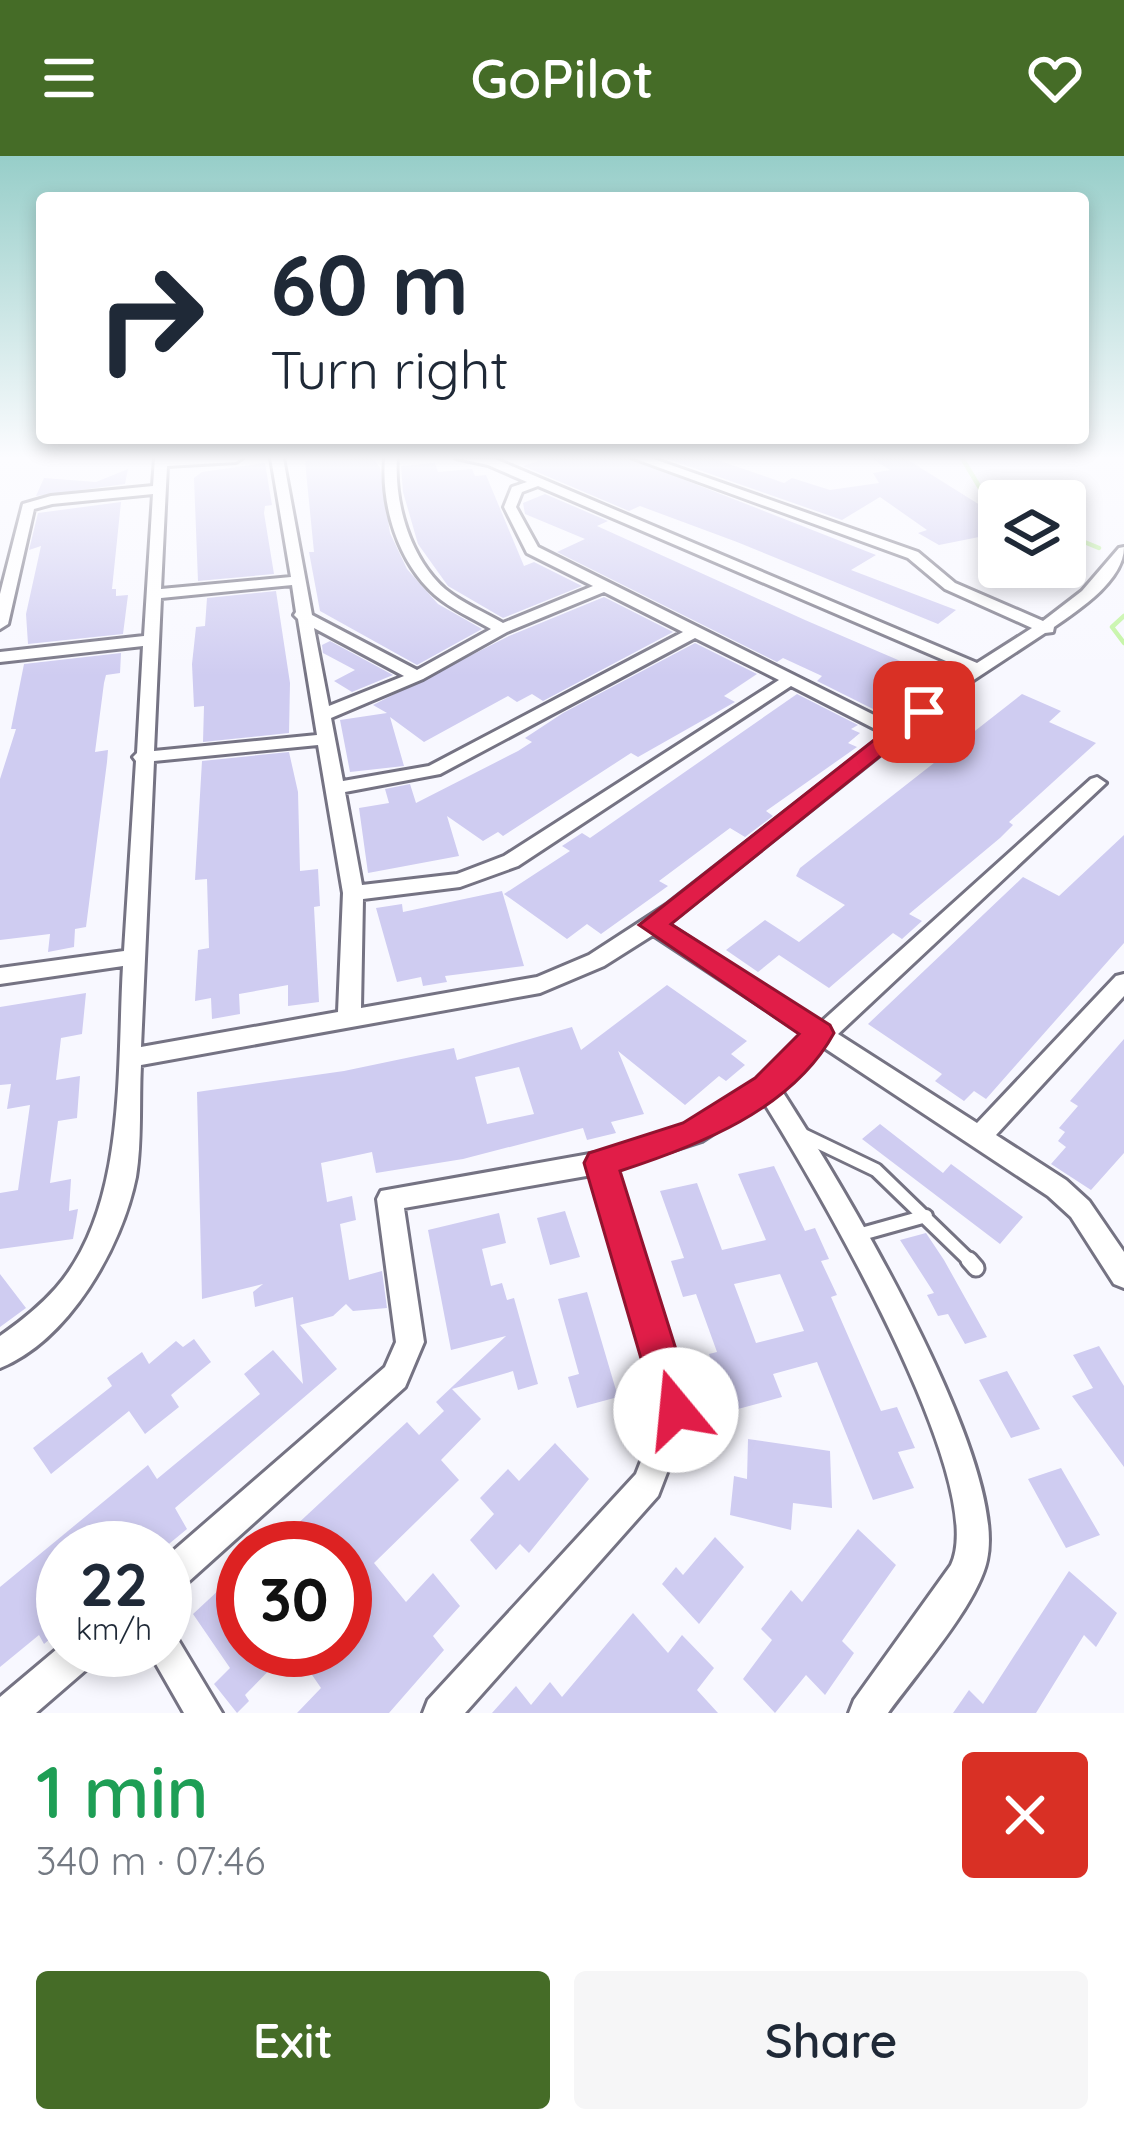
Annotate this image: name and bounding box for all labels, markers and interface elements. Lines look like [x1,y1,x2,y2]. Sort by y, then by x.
text: GoPilot [470,44,654,112]
icon: menu [36,45,102,111]
icon: heart [1022,45,1088,111]
text: 60 m [270,231,469,336]
icon: right [72,240,228,396]
text: Turn right [270,335,509,403]
map controls [978,480,1086,588]
button: layers [978,480,1086,588]
pin [873,661,975,763]
icon: arrive [891,679,957,745]
position arrow [613,1347,739,1473]
speed limit sign: 30 [216,1521,372,1677]
text: 22 [80,1546,148,1621]
text: km/h [76,1610,152,1648]
text: 1 min [36,1746,209,1836]
button: close [962,1752,1088,1878]
text: 340 m · 07:46 [36,1836,265,1885]
button: Exit [36,1971,550,2109]
button: Share [574,1971,1088,2109]

